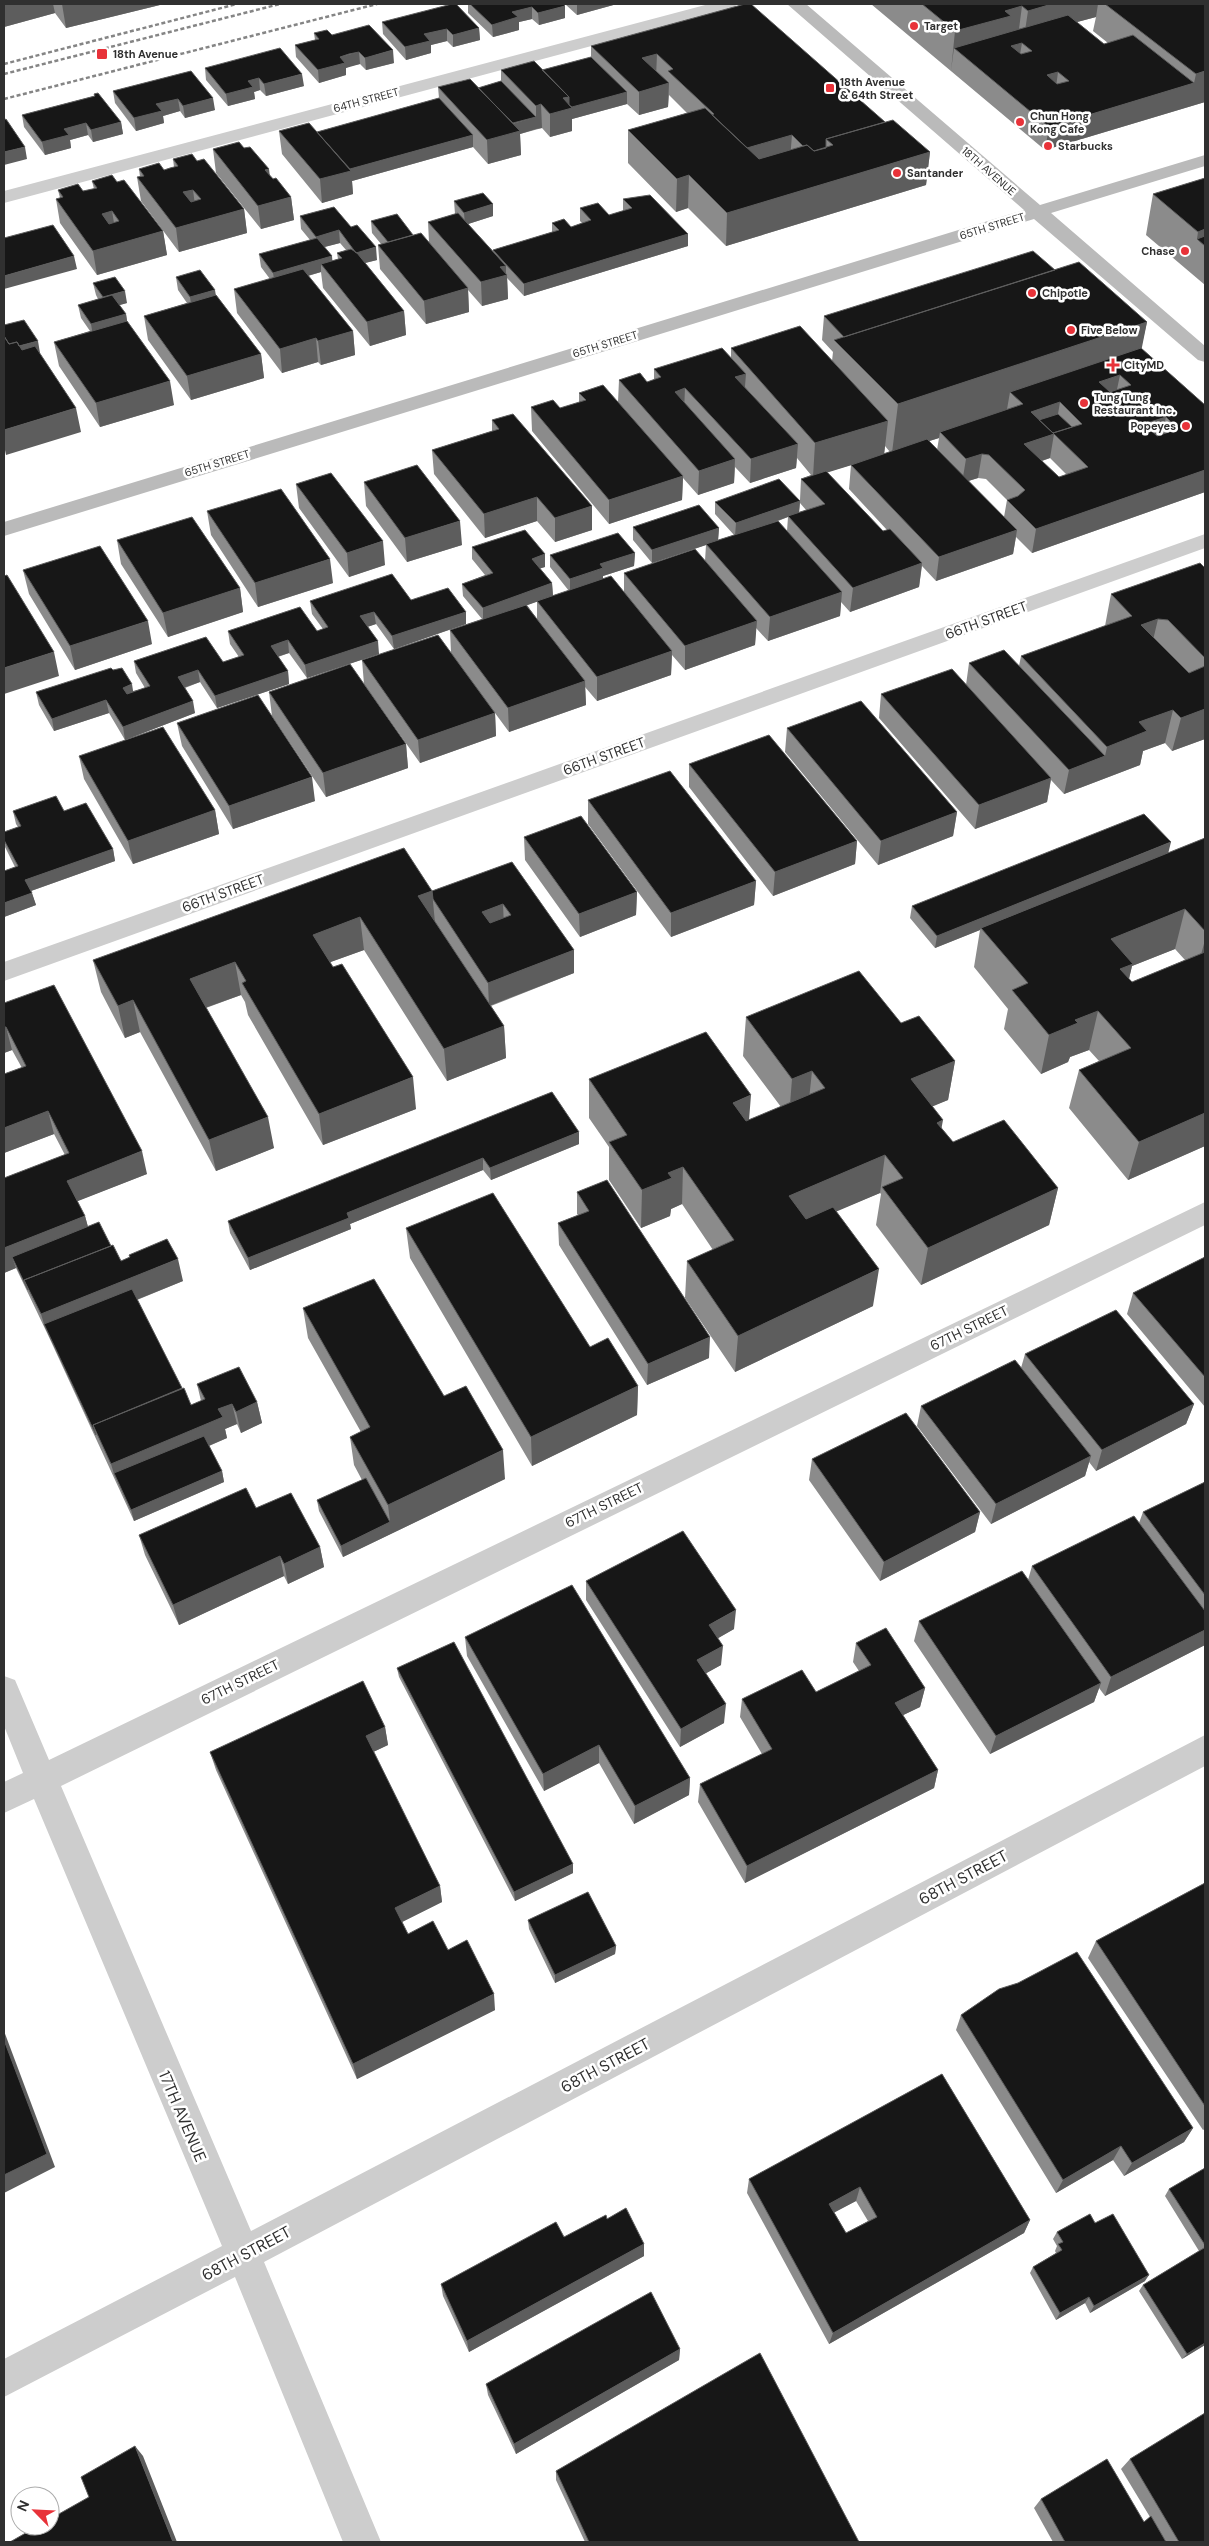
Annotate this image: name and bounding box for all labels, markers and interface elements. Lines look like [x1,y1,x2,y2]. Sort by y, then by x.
place label: Target [924,19,958,33]
marker: Target [908,20,920,32]
marker: 18th Avenue [95,47,109,61]
place label: 18th Avenue [113,47,178,61]
place label: 18th Avenue & 64th Street [840,75,913,102]
marker: 18th Avenue & 64th Street [824,82,836,94]
street label: 64TH STREET [332,85,400,115]
place label: Chun Hong Kong Cafe [1030,109,1089,136]
marker: Chun Hong Kong Cafe [1014,116,1026,128]
place label: Starbucks [1058,139,1113,153]
marker: Starbucks [1042,140,1054,152]
street label: 18TH AVENUE [959,144,1019,198]
place label: Santander [907,166,964,180]
marker: Santander [891,167,903,179]
street label: 65TH STREET [958,209,1026,243]
place label: Chase [1141,244,1175,258]
marker: Chase [1179,245,1191,257]
place label: Chipotle [1042,286,1088,300]
marker: Chipotle [1026,287,1038,299]
place label: Five Below [1081,323,1137,337]
marker: Five Below [1065,324,1077,336]
street label: 65TH STREET [571,327,639,361]
marker: CityMD [1106,358,1120,372]
place label: CityMD [1124,358,1164,372]
place label: Tung Tung Restaurant Inc. [1094,390,1175,417]
marker: Tung Tung Restaurant Inc. [1078,397,1090,409]
place label: Popeyes [1131,419,1176,433]
marker: Popeyes [1180,420,1192,432]
street label: 65TH STREET [183,446,251,480]
street label: 66TH STREET [943,597,1030,643]
street label: 66TH STREET [561,733,648,779]
street label: 66TH STREET [180,870,267,916]
street label: 67TH STREET [927,1301,1011,1355]
street label: 67TH STREET [562,1478,646,1532]
street label: 67TH STREET [198,1655,282,1709]
street label: 68TH STREET [915,1845,1011,1910]
street label: 68TH STREET [557,2033,653,2098]
street label: 17TH AVENUE [154,2067,211,2165]
street label: 68TH STREET [198,2221,294,2286]
north arrow [10,2486,60,2536]
text: N [13,2497,33,2514]

